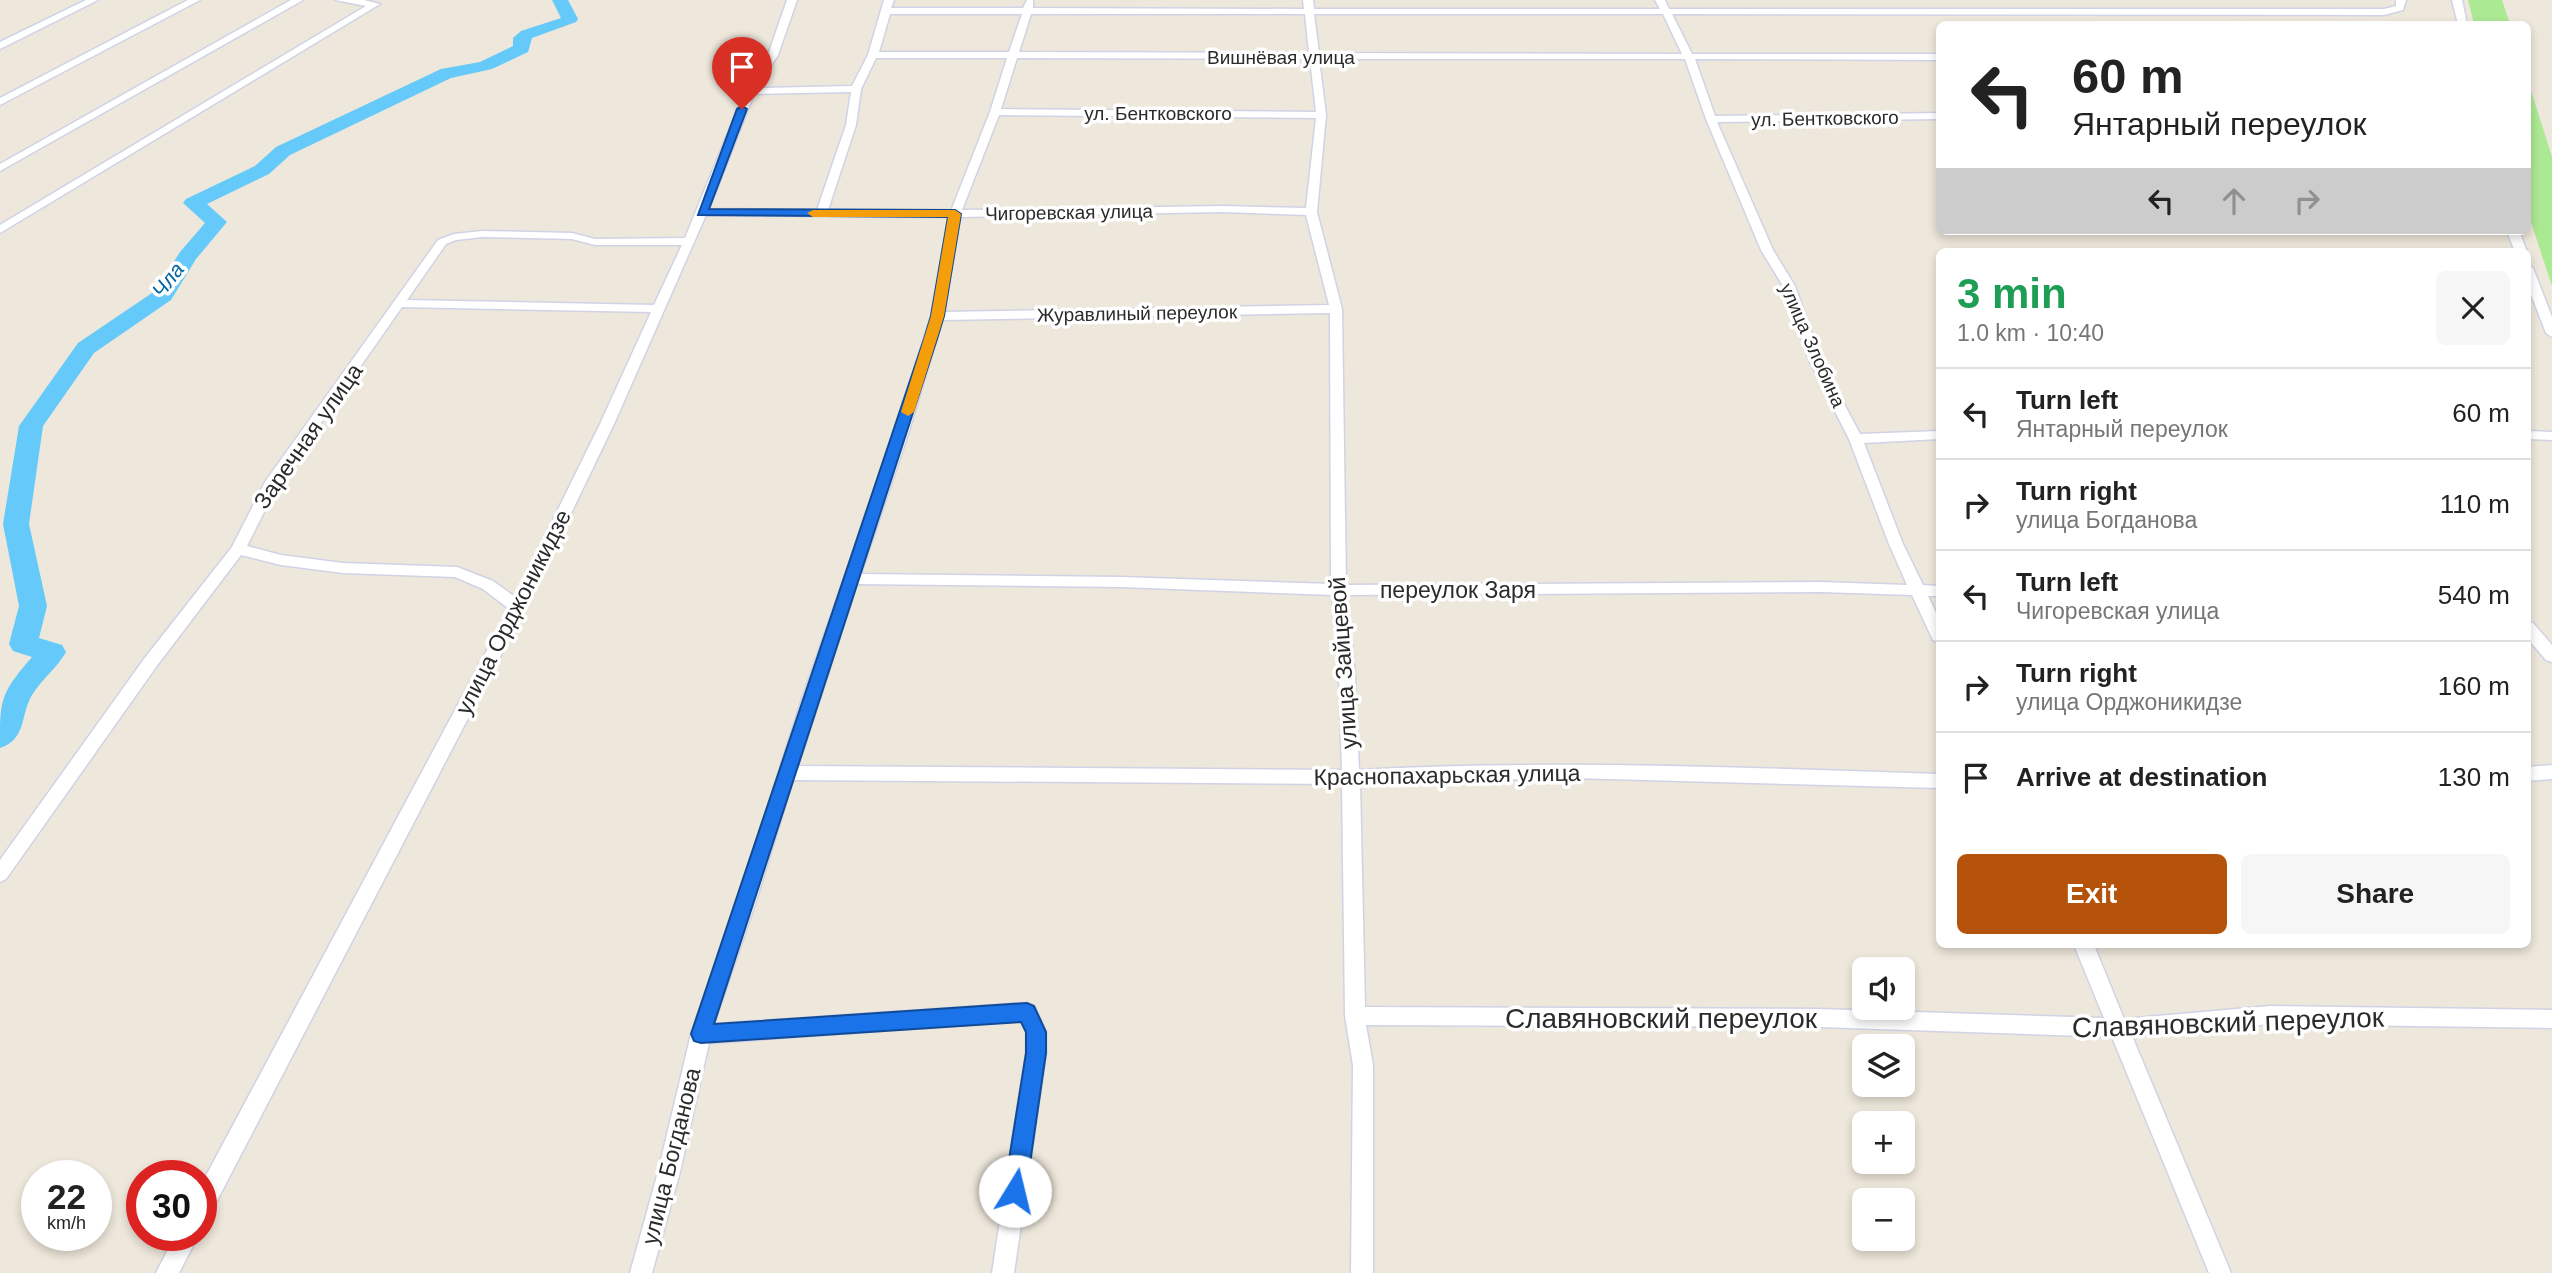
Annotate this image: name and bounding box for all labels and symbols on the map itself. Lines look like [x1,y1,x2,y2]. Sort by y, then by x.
pin [712,37,772,109]
street label: Вишнёвая улица [1207,47,1355,68]
street label: ул. Бентковского [1084,103,1232,124]
street label: ул. Бентковского [1751,107,1899,130]
street label: Чигоревская улица [985,201,1154,224]
water label: Чла [147,258,188,302]
street label: улица Злобина [1776,280,1849,411]
street label: Журавлиный переулок [1037,301,1238,326]
street label: Заречная улица [248,358,368,514]
street label: улица Орджоникидзе [450,505,576,719]
street label: улица Зайцевой [1324,576,1362,750]
street label: переулок Заря [1380,577,1536,603]
street label: Краснопахарьская улица [1313,760,1581,790]
street label: Славяновский переулок [2071,1002,2385,1043]
street label: Славяновский переулок [1505,1003,1818,1034]
street label: улица Богданова [636,1065,706,1247]
position arrow [978,1154,1052,1228]
speed limit sign: 30 [126,1160,217,1251]

